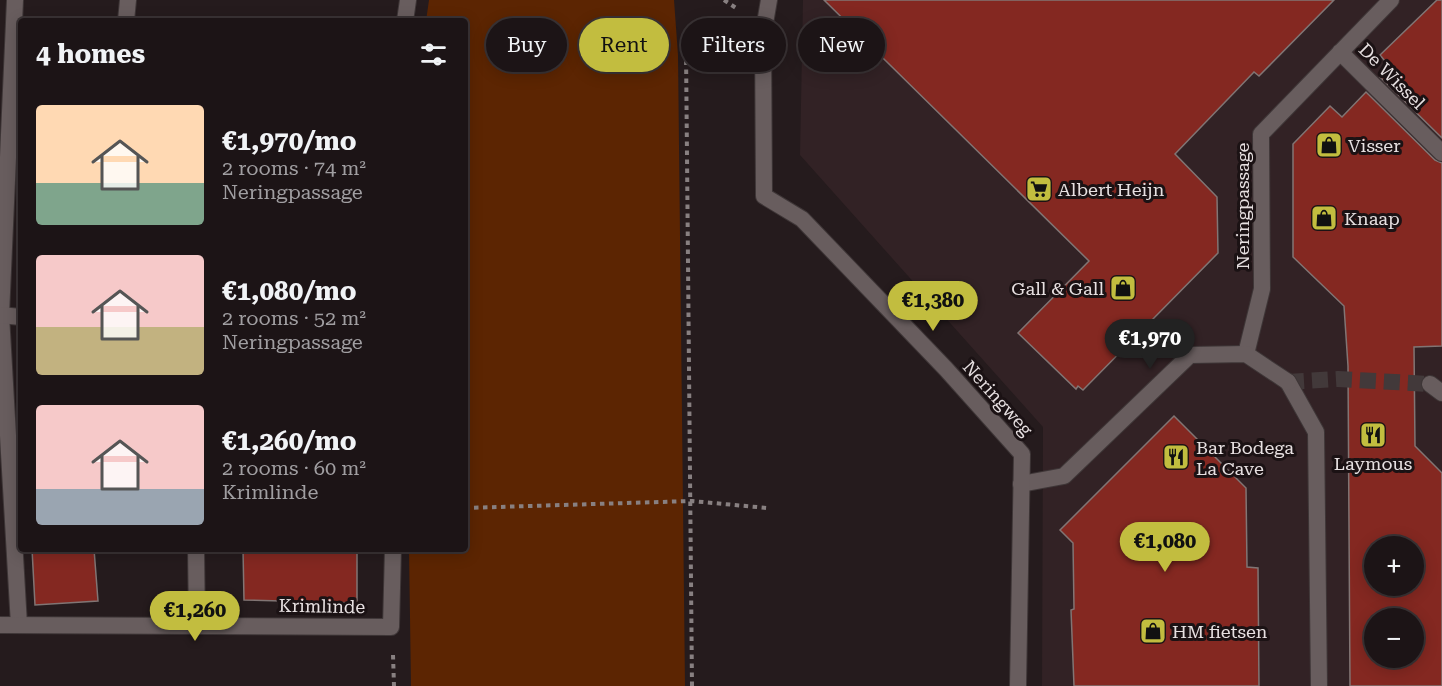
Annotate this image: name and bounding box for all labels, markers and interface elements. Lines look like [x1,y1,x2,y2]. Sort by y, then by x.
chip: Buy [486,18,567,72]
chip: Rent [579,18,669,72]
chip: Filters [681,18,786,72]
chip: New [798,18,885,72]
icon: filters [417,38,450,71]
text: 4 homes [36,39,145,69]
street label: De Wissel [1355,39,1430,114]
text: €1,970/mo [222,126,357,156]
icon: home [84,129,156,201]
shop icon: Visser [1314,130,1344,160]
place label: Visser [1348,135,1401,156]
street label: Neringpassage [1232,143,1253,269]
text: 2 rooms · 74 m² [222,156,366,180]
supermarket icon: Albert Heijn [1024,174,1054,204]
place label: Albert Heijn [1058,179,1165,200]
text: Neringpassage [222,180,363,204]
shop icon: Knaap [1309,203,1339,233]
place label: Knaap [1344,208,1400,229]
shop icon: Gall & Gall [1108,273,1138,303]
text: €1,080/mo [222,276,357,306]
place label: Gall & Gall [1011,278,1104,299]
icon: home [84,279,156,351]
pin: €1,380 [884,281,982,332]
text: €1,380 [902,288,964,312]
text: 2 rooms · 52 m² [222,306,366,330]
pin: €1,970 [1101,319,1199,370]
text: €1,970 [1119,326,1181,350]
text: Neringpassage [222,330,363,354]
street label: Neringweg [959,356,1038,440]
restaurant icon: Laymous [1358,420,1388,450]
text: €1,260/mo [222,426,357,456]
icon: home [84,429,156,501]
place label: Bar Bodega La Cave [1196,437,1294,479]
restaurant icon: Bar Bodega La Cave [1161,442,1191,472]
place label: Laymous [1334,453,1412,474]
text: 2 rooms · 60 m² [222,456,366,480]
text: Krimlinde [222,480,318,504]
pin: €1,080 [1116,522,1214,573]
text: €1,080 [1134,529,1196,553]
map controls [1364,536,1424,668]
button: + [1364,536,1424,596]
pin: €1,260 [146,591,244,642]
street label: Krimlinde [278,595,366,617]
text: €1,260 [164,598,226,622]
button: − [1364,608,1424,668]
shop icon: HM fietsen [1138,616,1168,646]
place label: HM fietsen [1172,621,1268,642]

